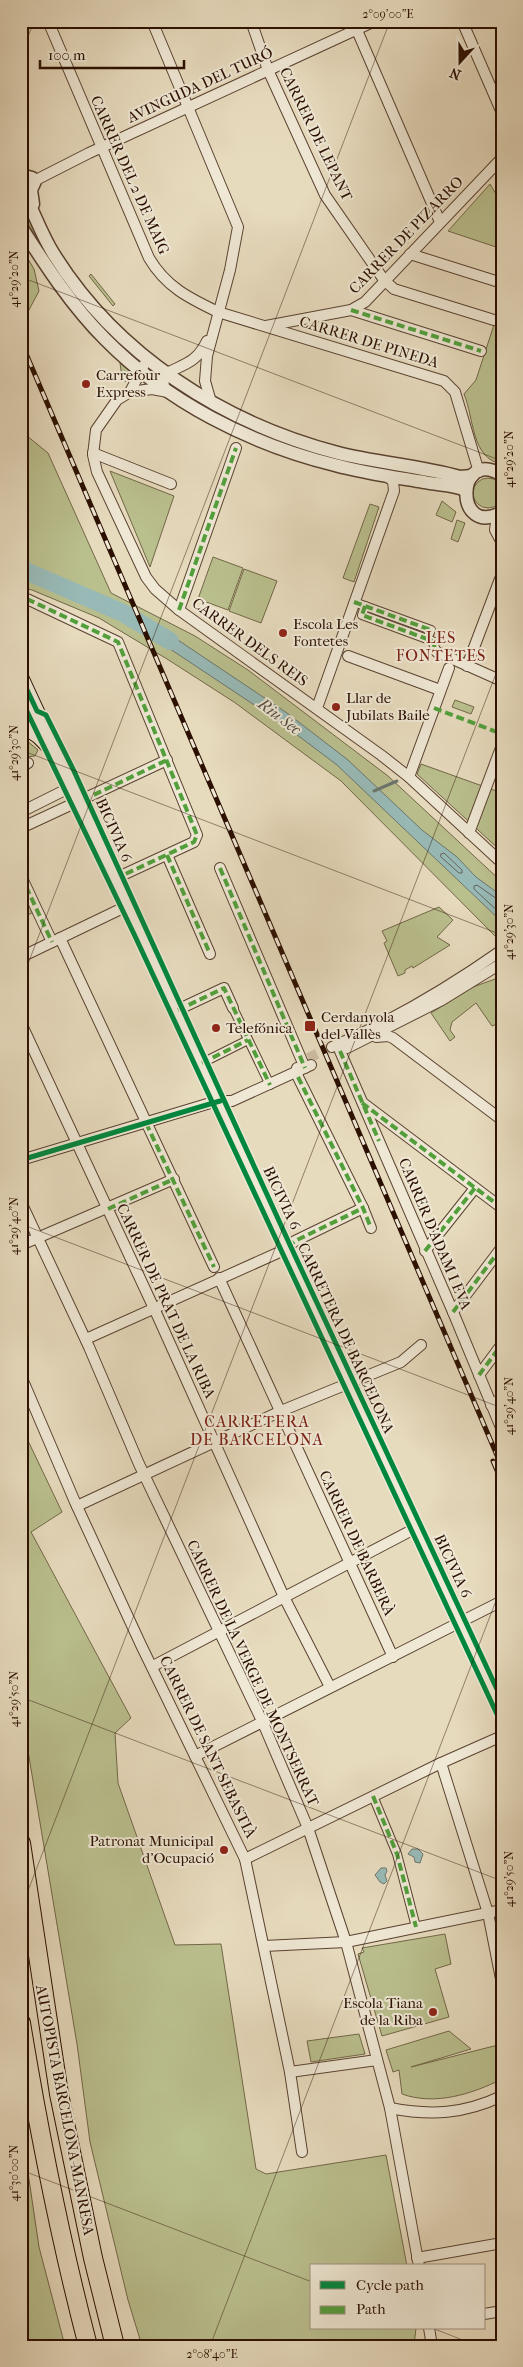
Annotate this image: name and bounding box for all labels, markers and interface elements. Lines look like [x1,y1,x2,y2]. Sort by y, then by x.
text: 2°09'00"E [362,7,414,21]
scale bar [40,38,184,70]
north arrow [436,38,486,88]
street label: AVINGUDA DEL TURÓ [123,43,276,127]
text: 100 m [48,46,86,64]
street label: CARRER DE LEPANT [276,64,357,205]
text: N [447,64,464,84]
street label: CARRER DEL 2 DE MAIG [87,93,173,257]
street label: CARRER DE PIZARRO [345,172,467,297]
text: 41°29'20"N [7,250,21,308]
street label: CARRER DE PINEDA [297,312,441,372]
place label: Carrefour Express [96,366,161,401]
marker: Carrefour Express [80,378,92,390]
text: 41°29'20"N [502,430,516,488]
street label: CARRER DELS REIS [189,594,312,690]
place label: Escola Les Fontetes [293,615,359,650]
marker: Escola Les Fontetes [277,627,289,639]
district label: LES FONTETES [396,628,486,665]
place label: Llar de Jubilats Baile [345,689,430,724]
water label: Riu Sec [254,694,306,739]
marker: Llar de Jubilats Baile [330,701,342,713]
text: 41°29'30"N [7,725,21,781]
street label: BICIVIA 6 [92,795,136,866]
text: 41°29'30"N [502,904,516,960]
place label: Cerdanyola del Vallès [321,1008,395,1043]
place label: Telefónica [226,1019,294,1037]
marker: Cerdanyola del Vallès [303,1019,317,1033]
marker: Telefónica [210,1022,222,1034]
street label: CARRER D'ADAM I EVA [395,1155,475,1313]
street label: BICIVIA 6 [259,1163,305,1233]
text: 41°29'40"N [7,1197,21,1255]
street label: CARRER DE PRAT DE LA RIBA [113,1201,219,1402]
street label: CARRETERA DE BARCELONA [294,1240,398,1436]
text: 41°29'40"N [502,1377,516,1435]
district label: CARRETERA DE BARCELONA [190,1412,324,1449]
street label: CARRER DE BARBERÀ [315,1467,399,1619]
street label: BICIVIA 6 [430,1531,476,1601]
street label: CARRER DE LA VERGE DE MONTSERRAT [183,1537,323,1810]
street label: CARRER DE SANT SEBASTIÀ [156,1653,260,1841]
text: 41°29'50"N [7,1671,21,1727]
place label: Patronat Municipal d'Ocupació [89,1832,214,1867]
marker: Patronat Municipal d'Ocupació [218,1844,230,1856]
text: 41°29'50"N [502,1851,516,1907]
street label: AUTOPISTA BARCELONA-MANRESA [32,1982,98,2237]
place label: Escola Tiana de la Riba [343,1994,424,2029]
marker: Escola Tiana de la Riba [427,2006,439,2018]
text: 41°30'00"N [7,2145,21,2201]
legend [310,2264,486,2330]
text: Cycle path [356,2276,424,2294]
text: Path [356,2300,386,2318]
text: 2°08'40"E [186,2347,238,2361]

